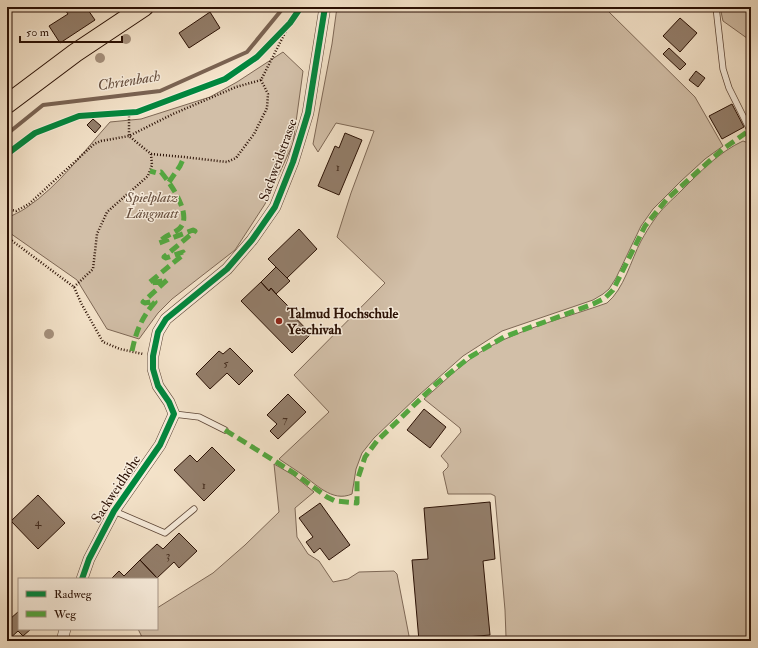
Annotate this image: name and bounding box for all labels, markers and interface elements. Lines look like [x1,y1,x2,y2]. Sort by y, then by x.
scale bar [20,18,122,44]
text: 50 m [26,25,50,40]
water label: Chrienbach [96,67,162,95]
street label: Sackweidstrasse [255,116,301,204]
house number: 1 [336,160,340,175]
park label: Spielplatz Längmatt [125,189,179,222]
place label: Talmud Hochschule Yeschivah [286,305,398,338]
marker: Talmud Hochschule Yeschivah [274,316,284,326]
house number: 5 [223,356,229,371]
house number: 7 [282,412,288,427]
street label: Sackweidhöhe [88,452,144,526]
house number: 1 [202,478,206,493]
house number: 4 [35,515,42,530]
house number: 3 [166,548,170,563]
legend [18,578,158,630]
text: Radweg [54,587,93,602]
text: Weg [53,607,77,622]

